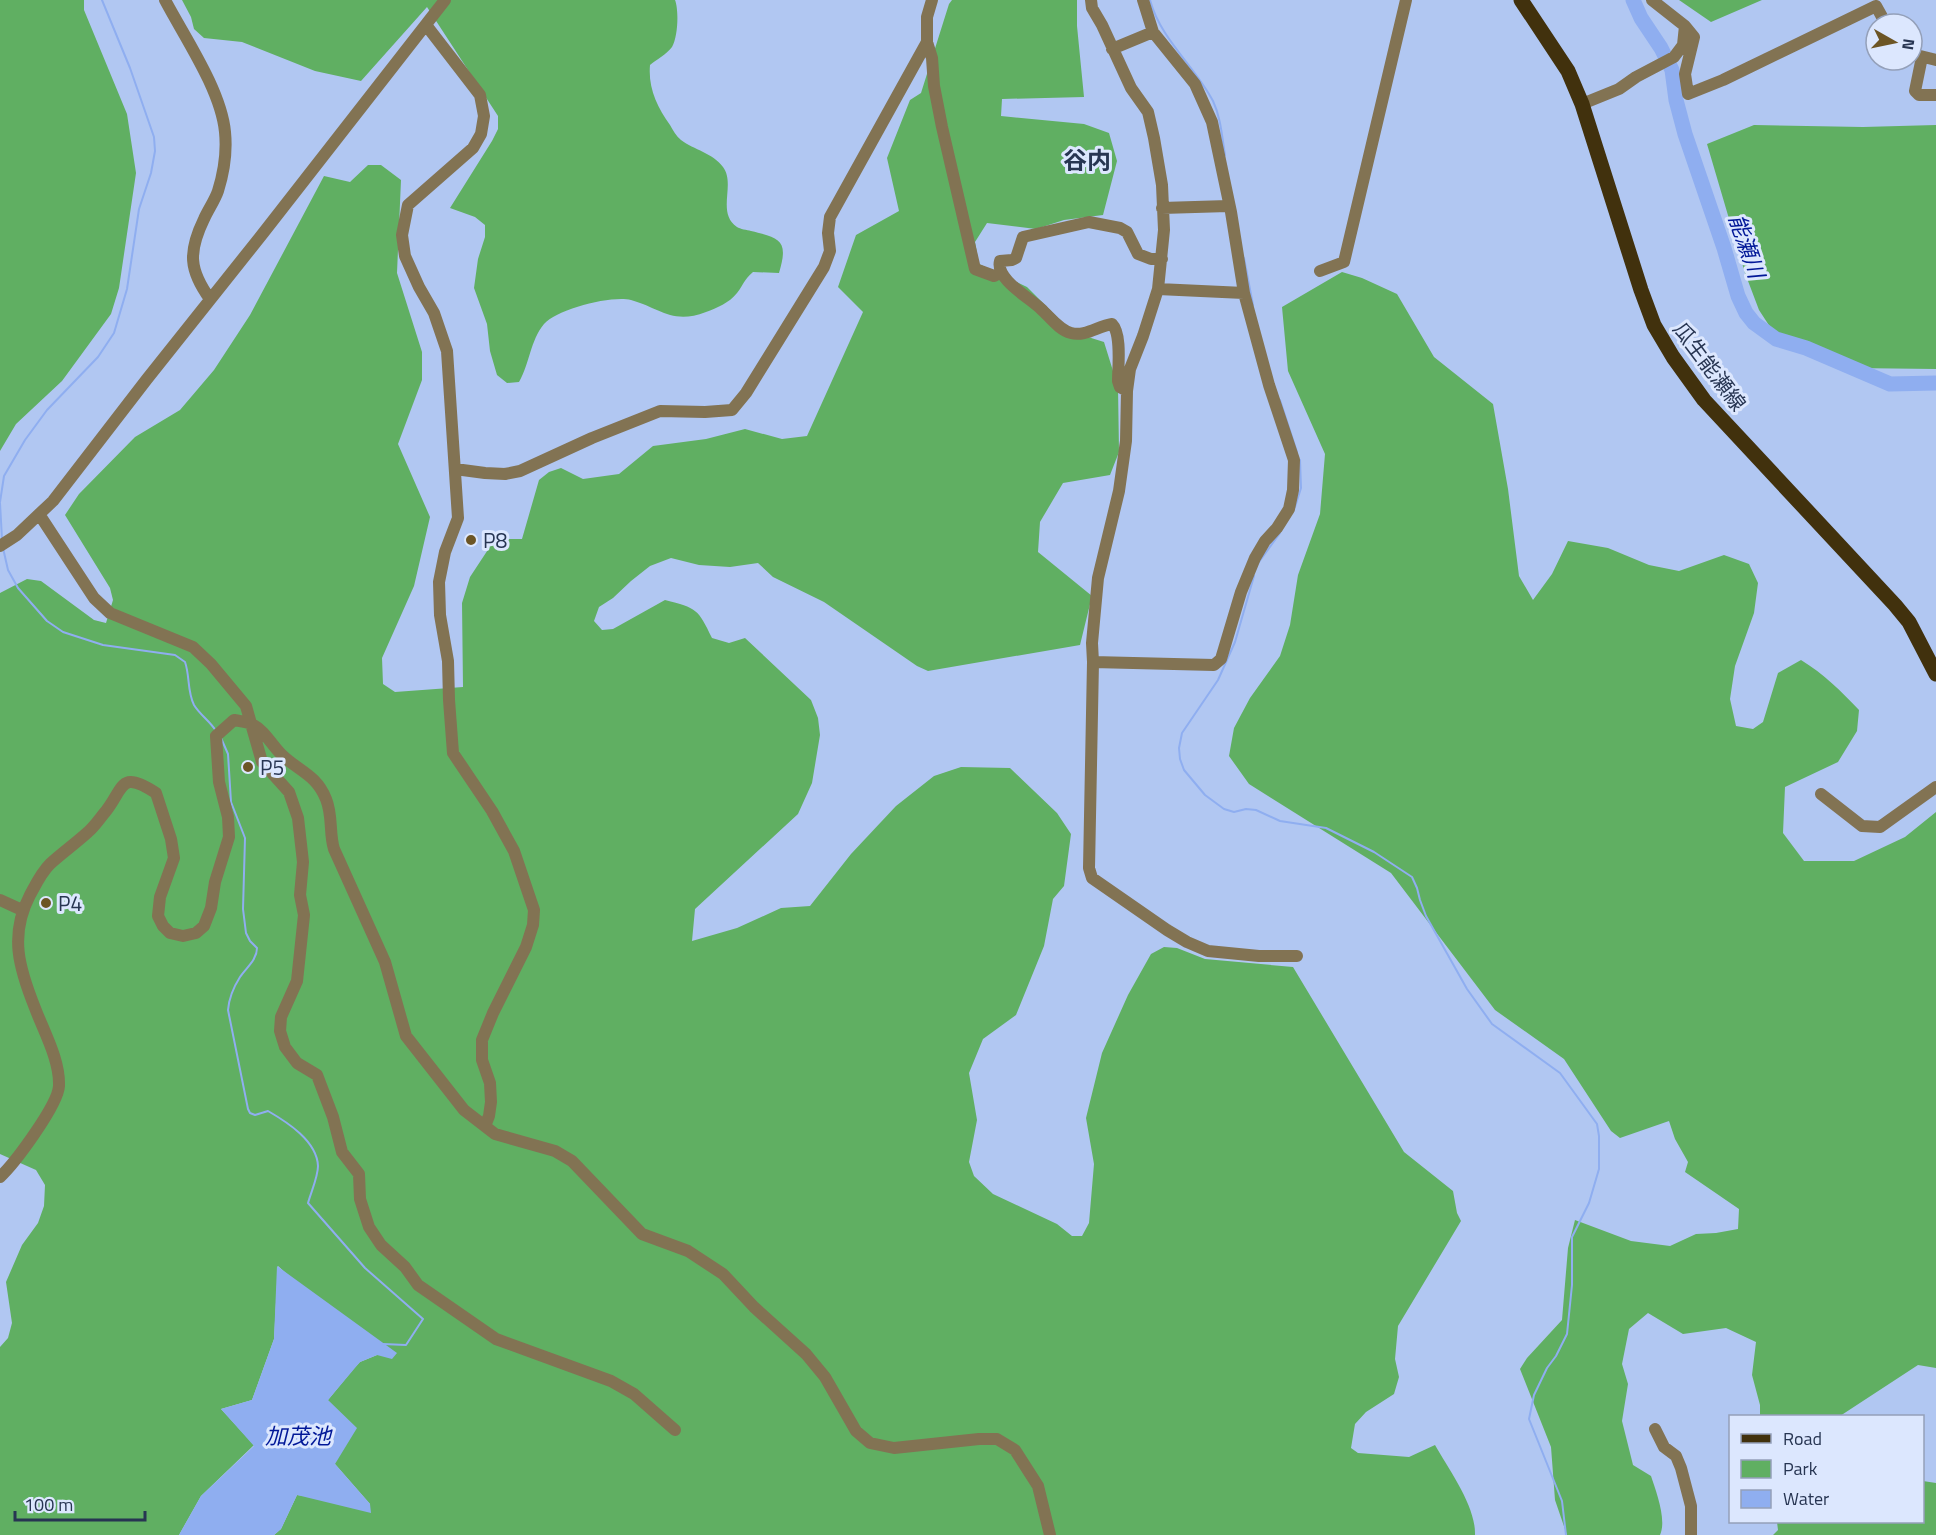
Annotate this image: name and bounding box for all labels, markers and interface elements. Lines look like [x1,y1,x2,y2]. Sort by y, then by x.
north arrow [1864,12,1924,72]
text: N [1896,37,1922,52]
district label: 谷内 [1063,142,1111,178]
water label: 能瀬川 [1720,209,1774,285]
street label: 瓜生能瀬線 [1666,314,1754,418]
place label: P8 [483,524,507,556]
marker: P8 [464,533,478,547]
place label: P5 [260,751,284,783]
marker: P5 [241,760,255,774]
place label: P4 [58,887,82,919]
marker: P4 [39,896,53,910]
legend [1729,1415,1924,1523]
water label: 加茂池 [265,1419,333,1453]
text: Road [1783,1425,1822,1452]
text: Park [1783,1455,1818,1482]
scale bar [15,1484,146,1522]
text: Water [1783,1485,1829,1512]
text: 100 m [24,1491,73,1518]

